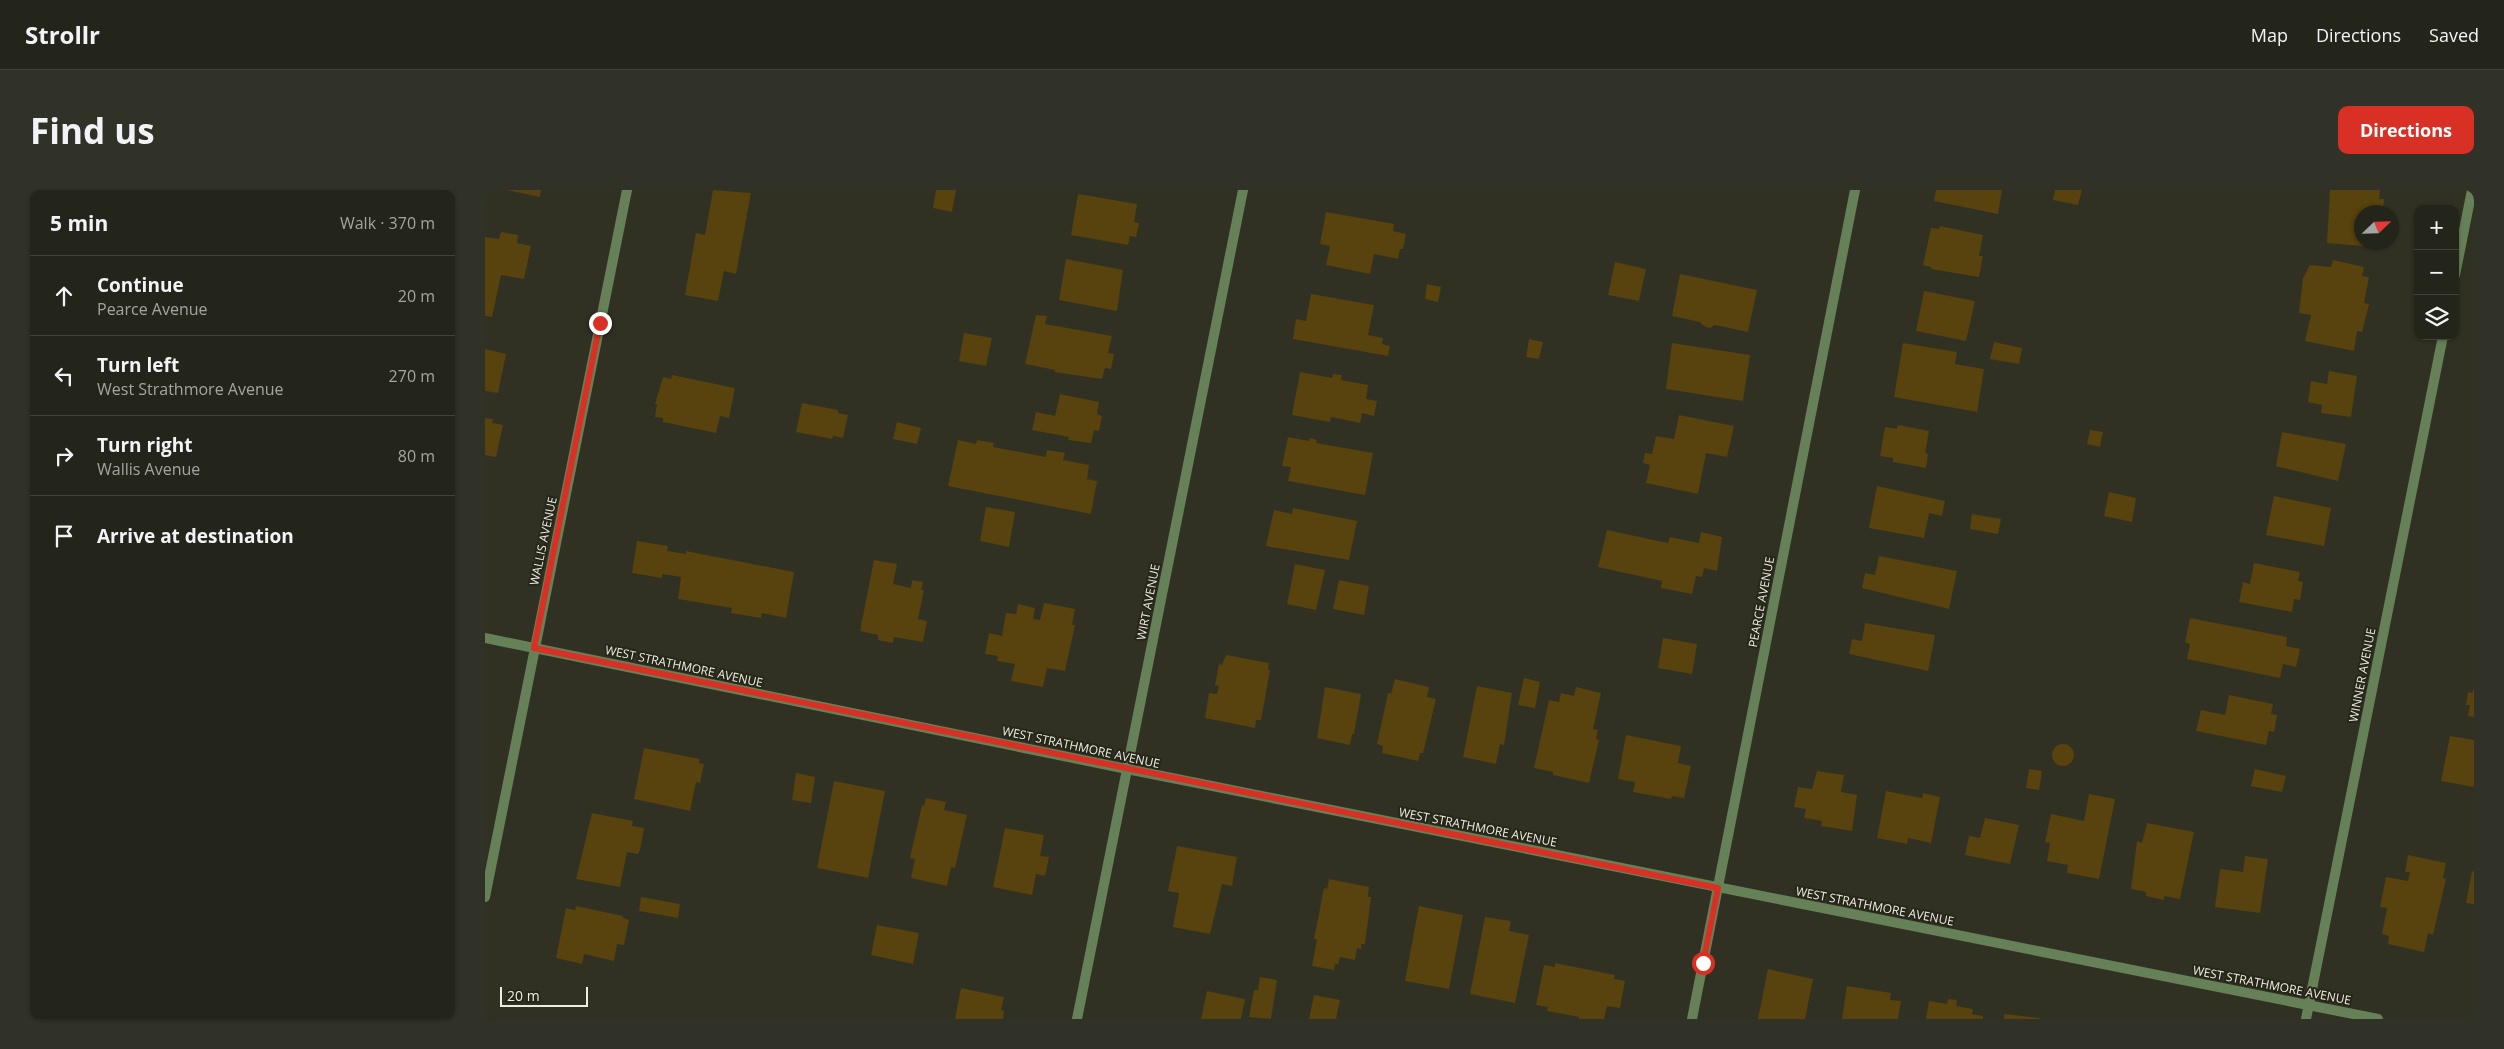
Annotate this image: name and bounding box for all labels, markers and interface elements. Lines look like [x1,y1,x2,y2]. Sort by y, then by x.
text: Strollr [25,18,100,51]
text: Map [2251,23,2288,47]
text: Directions [2316,23,2401,47]
text: Saved [2429,23,2479,47]
button: Directions [2338,106,2474,154]
text: Find us [30,107,155,154]
north arrow [2354,205,2399,250]
map controls [2414,205,2459,340]
button: + [2414,205,2459,250]
text: 5 min [50,209,108,237]
text: Walk · 370 m [340,212,435,234]
button: − [2414,250,2459,295]
text: Continue [97,272,184,298]
icon: ahead [50,282,78,310]
text: 20 m [398,285,435,307]
button: layers [2414,295,2459,340]
text: Pearce Avenue [97,298,208,320]
route end [589,312,612,335]
text: Turn left [97,352,179,378]
icon: left [50,362,78,390]
text: 270 m [389,365,435,387]
text: West Strathmore Avenue [97,378,283,400]
text: Turn right [97,432,192,458]
icon: right [50,442,78,470]
text: 80 m [398,445,435,467]
text: Wallis Avenue [97,458,200,480]
street label: WALLIS AVENUE [525,495,561,587]
icon: arrive [50,522,78,550]
text: Arrive at destination [97,523,294,549]
street label: PEARCE AVENUE [1744,555,1778,649]
street label: WIRT AVENUE [1132,562,1164,642]
street label: WINNER AVENUE [2345,626,2379,724]
street label: WEST STRATHMORE AVENUE [604,641,764,691]
street label: WEST STRATHMORE AVENUE [1001,722,1161,772]
street label: WEST STRATHMORE AVENUE [1397,803,1559,851]
street label: WEST STRATHMORE AVENUE [1794,882,1956,930]
route start [1692,952,1715,975]
street label: WEST STRATHMORE AVENUE [2191,961,2353,1009]
scale bar [500,984,587,1007]
text: 20 m [507,986,540,1005]

